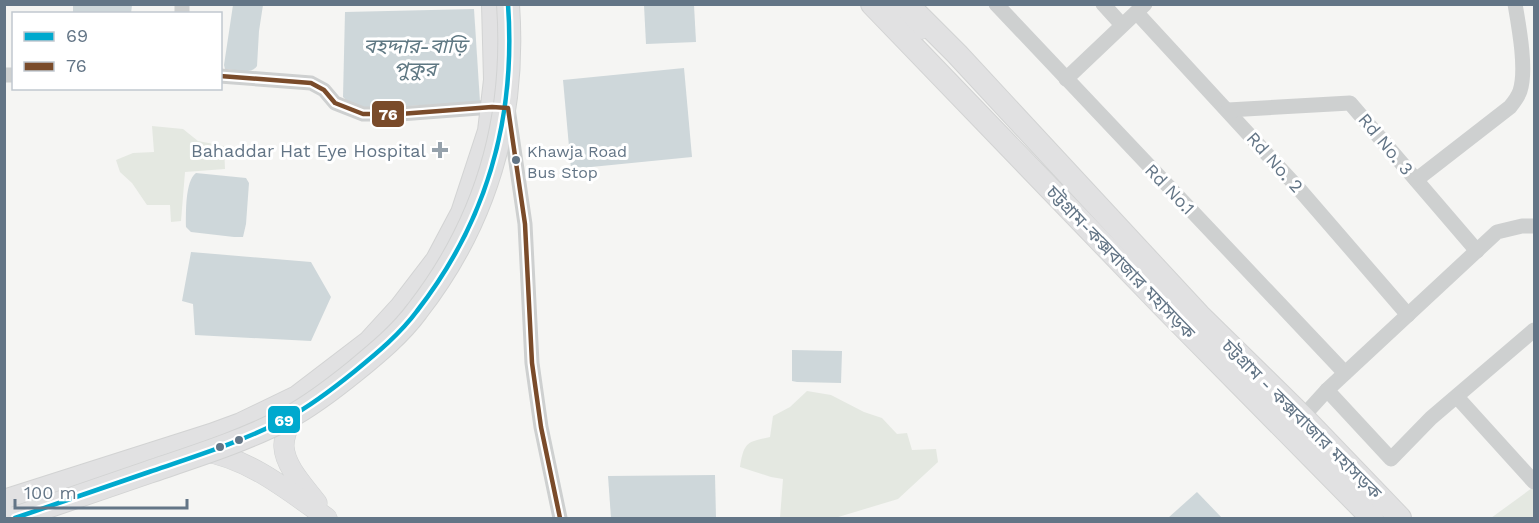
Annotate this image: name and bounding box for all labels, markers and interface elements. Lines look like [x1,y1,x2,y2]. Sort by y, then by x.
legend [12,12,222,90]
text: 69 [66,25,88,46]
water label: বহদ্দার-বাড়ি পুকুর [364,34,470,81]
text: 76 [66,55,87,76]
line badge: 76 [371,100,405,128]
text: 76 [378,105,398,124]
street label: Rd No. 3 [1354,109,1418,179]
street label: Rd No. 2 [1242,127,1308,197]
place label: Bahaddar Hat Eye Hospital [191,140,426,161]
marker: Bahaddar Hat Eye Hospital [431,141,449,159]
place label: Khawja Road Bus Stop [527,142,627,182]
marker: Khawja Road Bus Stop [510,154,522,166]
street label: Rd No.1 [1141,159,1199,219]
street label: চট্টগ্রাম-কক্সবাজার মহাসড়ক [1042,180,1200,343]
street label: চট্টগ্রাম - কক্সবাজার মহাসড়ক [1217,334,1386,503]
line badge: 69 [267,405,301,434]
text: 69 [274,411,294,430]
unlabelled marker [233,434,245,446]
unlabelled marker [214,441,226,453]
scale bar [15,472,188,510]
text: 100 m [24,482,77,503]

